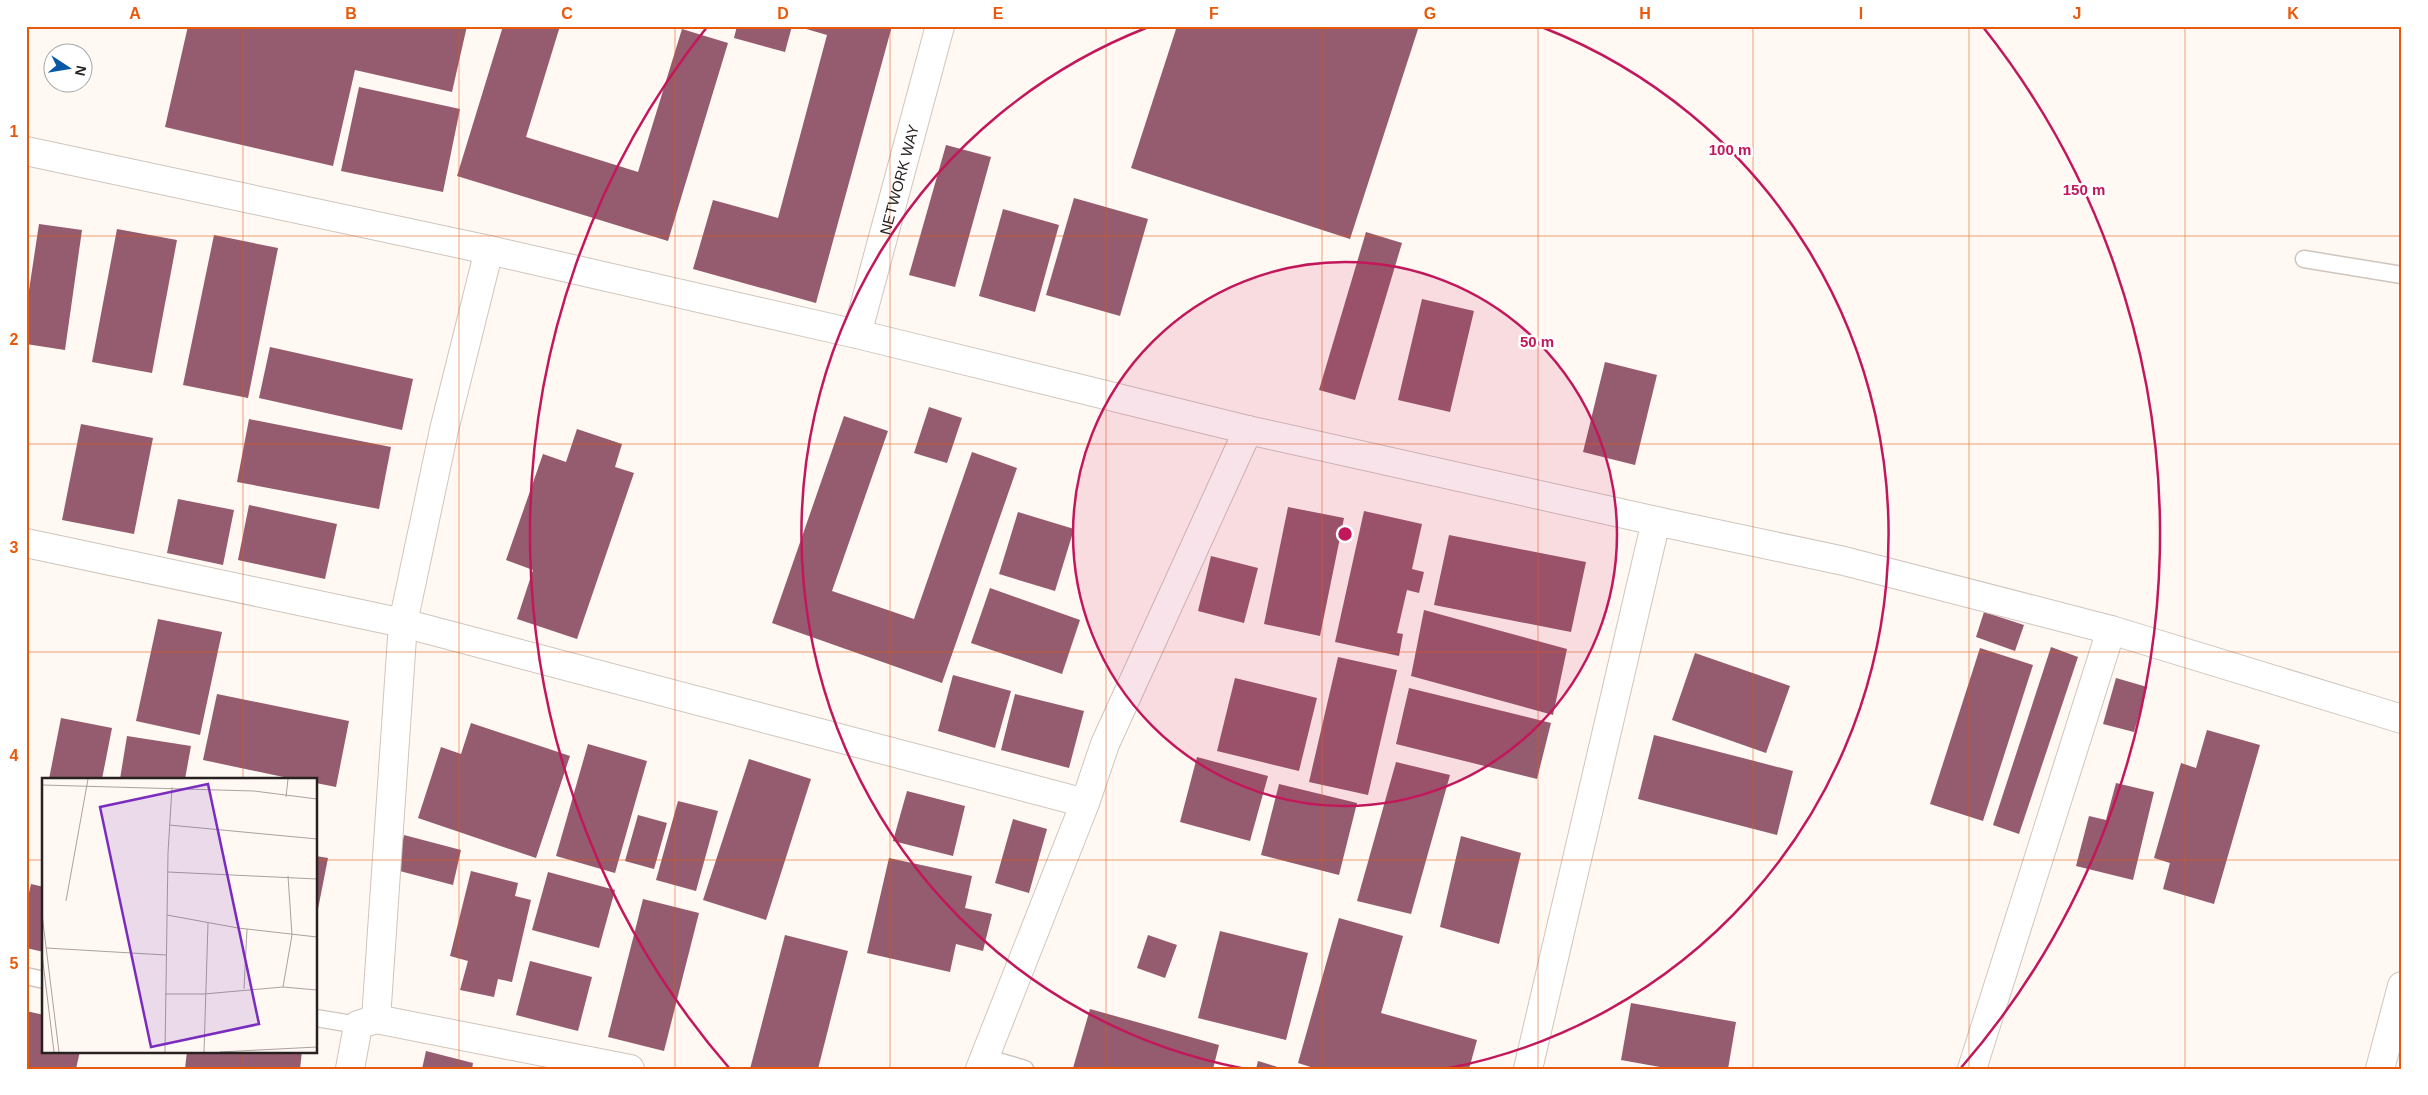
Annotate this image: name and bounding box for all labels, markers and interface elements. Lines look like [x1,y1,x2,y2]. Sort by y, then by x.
text: A [129,5,141,22]
text: B [345,5,357,22]
text: C [561,5,573,22]
text: D [777,5,789,22]
text: E [993,5,1004,22]
text: F [1209,5,1219,22]
text: G [1424,5,1436,22]
text: H [1639,5,1651,22]
text: I [1859,5,1863,22]
text: J [2073,5,2081,22]
text: K [2287,5,2299,22]
north arrow [42,42,92,92]
text: N [72,64,90,77]
text: 1 [10,123,19,140]
street label: NETWORK WAY [876,123,922,236]
text: 100 m [1709,141,1751,158]
text: 150 m [2063,181,2105,198]
text: 2 [10,331,19,348]
text: 50 m [1520,333,1554,350]
centre of rings [1336,525,1354,543]
text: 3 [10,539,19,556]
text: 4 [10,747,19,764]
inset map [42,778,318,1052]
text: 5 [10,955,19,972]

